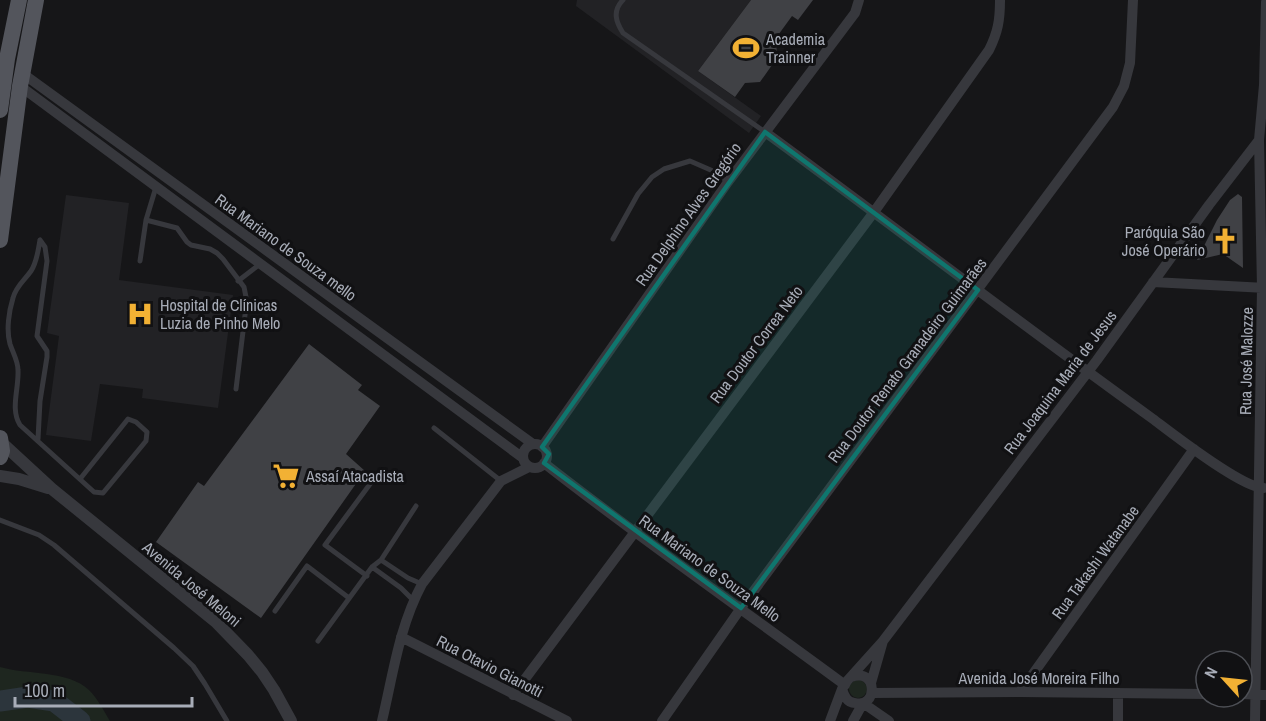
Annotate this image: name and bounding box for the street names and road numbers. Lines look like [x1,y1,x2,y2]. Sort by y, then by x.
street label: Rua Delphino Alves Gregório [630,138,746,290]
street label: Rua Mariano de Souza mello [211,188,361,306]
street label: Rua Doutor Renato Granadeiro Guimarães [823,253,991,467]
street label: Rua Doutor Correa Neto [704,281,808,407]
street label: Rua Joaquina Maria de Jesus [999,305,1121,459]
street label: Rua José Malozze [1234,307,1258,415]
street label: Rua Takashi Watanabe [1046,501,1144,623]
street label: Rua Mariano de Souza Mello [635,509,785,627]
street label: Avenida José Meloni [137,536,246,632]
street label: Rua Otavio Gianotti [433,630,547,702]
street label: Avenida José Moreira Filho [958,667,1119,689]

